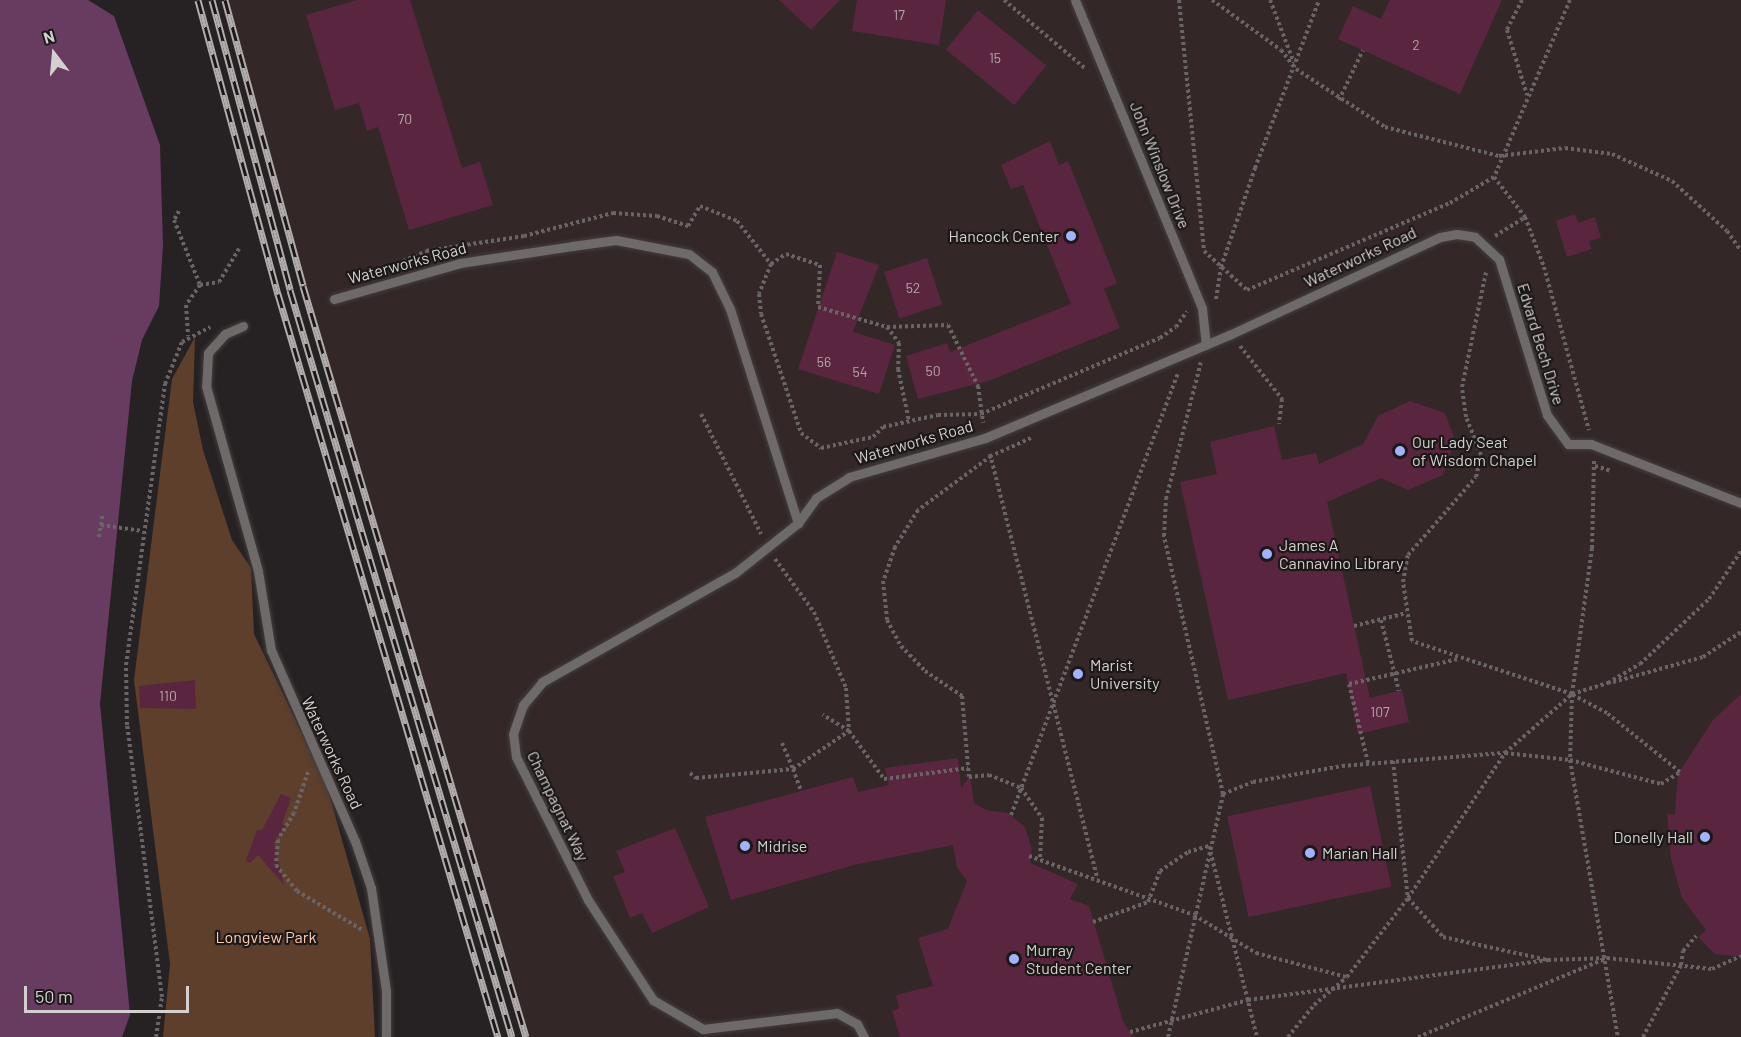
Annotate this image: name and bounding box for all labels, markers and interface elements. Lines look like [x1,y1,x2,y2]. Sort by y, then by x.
house number: 17 [893,7,905,23]
north arrow [24,24,84,84]
text: N [41,26,57,47]
house number: 2 [1412,37,1420,53]
house number: 15 [989,50,1001,66]
street label: John Winslow Drive [1126,99,1194,231]
house number: 70 [398,111,412,127]
street label: Waterworks Road [1301,223,1419,291]
place label: Hancock Center [949,226,1059,246]
marker: Hancock Center [1064,229,1078,243]
street label: Waterworks Road [346,238,468,288]
house number: 52 [906,280,920,296]
street label: Edvard Bech Drive [1513,281,1569,407]
house number: 56 [817,354,831,370]
house number: 50 [925,363,941,379]
house number: 54 [853,364,867,380]
street label: Waterworks Road [853,416,975,468]
place label: Our Lady Seat of Wisdom Chapel [1412,432,1537,470]
marker: Our Lady Seat of Wisdom Chapel [1393,444,1407,458]
place label: James A Cannavino Library [1279,535,1404,573]
marker: James A Cannavino Library [1260,547,1274,561]
place label: Marist University [1090,655,1160,693]
marker: Marist University [1071,667,1085,681]
house number: 110 [159,688,177,704]
street label: Waterworks Road [298,694,366,812]
house number: 107 [1370,704,1390,720]
street label: Champagnat Way [523,748,593,864]
place label: Donelly Hall [1613,827,1693,847]
marker: Donelly Hall [1698,830,1712,844]
place label: Midrise [757,836,807,856]
marker: Midrise [738,839,752,853]
place label: Marian Hall [1322,843,1398,863]
marker: Marian Hall [1303,846,1317,860]
park label: Longview Park [215,927,317,947]
place label: Murray Student Center [1026,940,1131,978]
marker: Murray Student Center [1007,952,1021,966]
scale bar [27,974,192,1012]
text: 50 m [35,985,73,1007]

